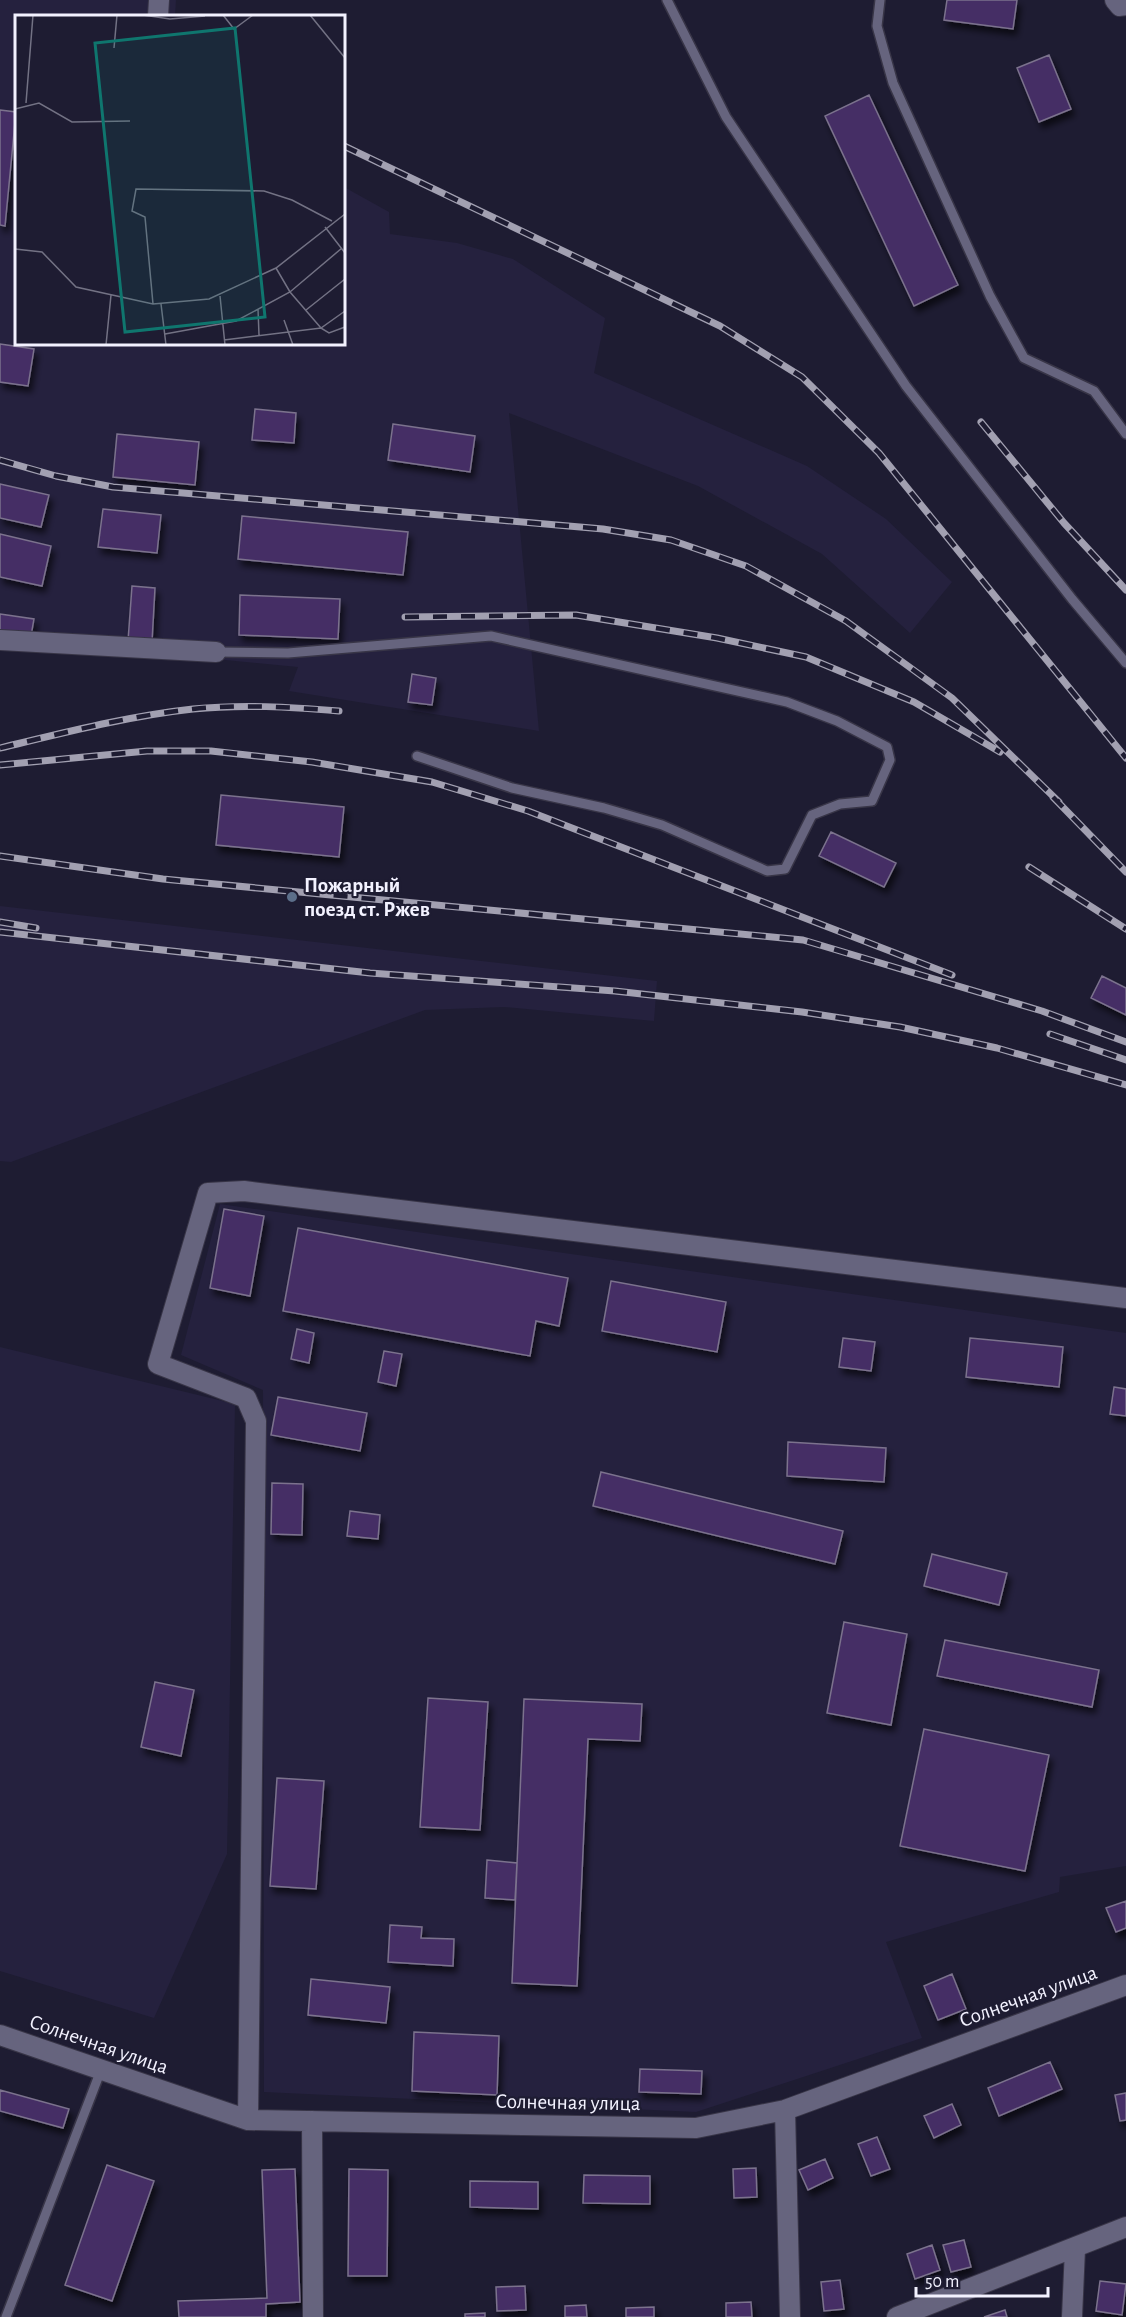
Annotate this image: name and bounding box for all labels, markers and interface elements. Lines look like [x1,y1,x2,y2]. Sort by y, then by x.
inset map [15,15,345,345]
place label: Пожарный поезд ст. Ржев [304,875,430,920]
marker: Пожарный поезд ст. Ржев [285,890,299,904]
street label: Солнечная улица [956,1962,1100,2031]
street label: Солнечная улица [27,2011,171,2078]
street label: Солнечная улица [495,2091,641,2114]
scale bar [916,2260,1048,2298]
text: 50 m [925,2273,959,2291]

